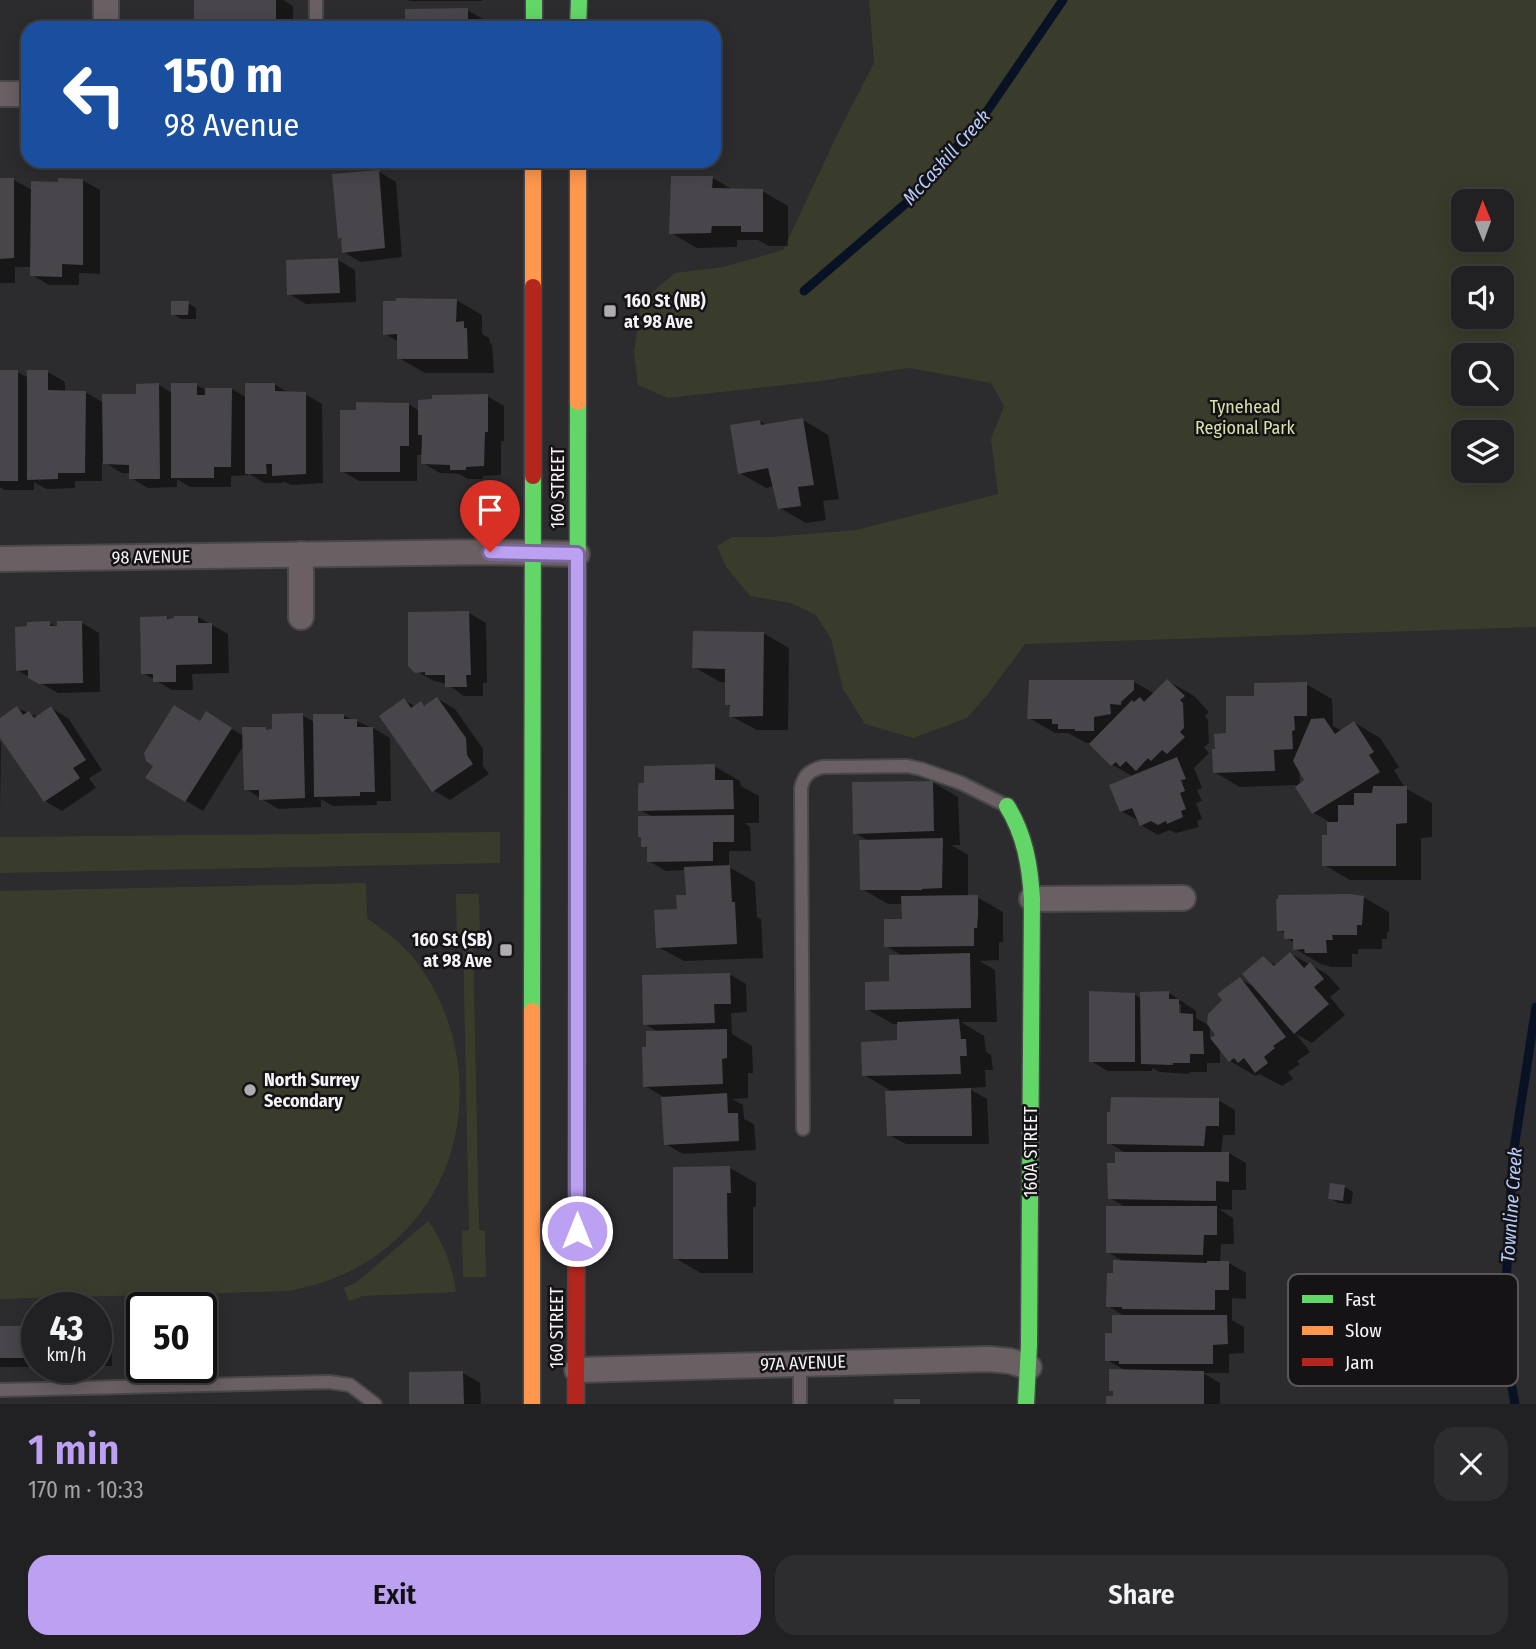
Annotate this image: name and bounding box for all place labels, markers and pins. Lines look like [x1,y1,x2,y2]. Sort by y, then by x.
place label: 160 St (NB) at 98 Ave [624,290,706,333]
marker: 160 St (NB) at 98 Ave [602,303,618,319]
pin [460,480,520,552]
place label: 160 St (SB) at 98 Ave [412,929,493,972]
marker: 160 St (SB) at 98 Ave [498,942,514,958]
place label: North Surrey Secondary [264,1069,360,1112]
marker: North Surrey Secondary [242,1082,258,1098]

